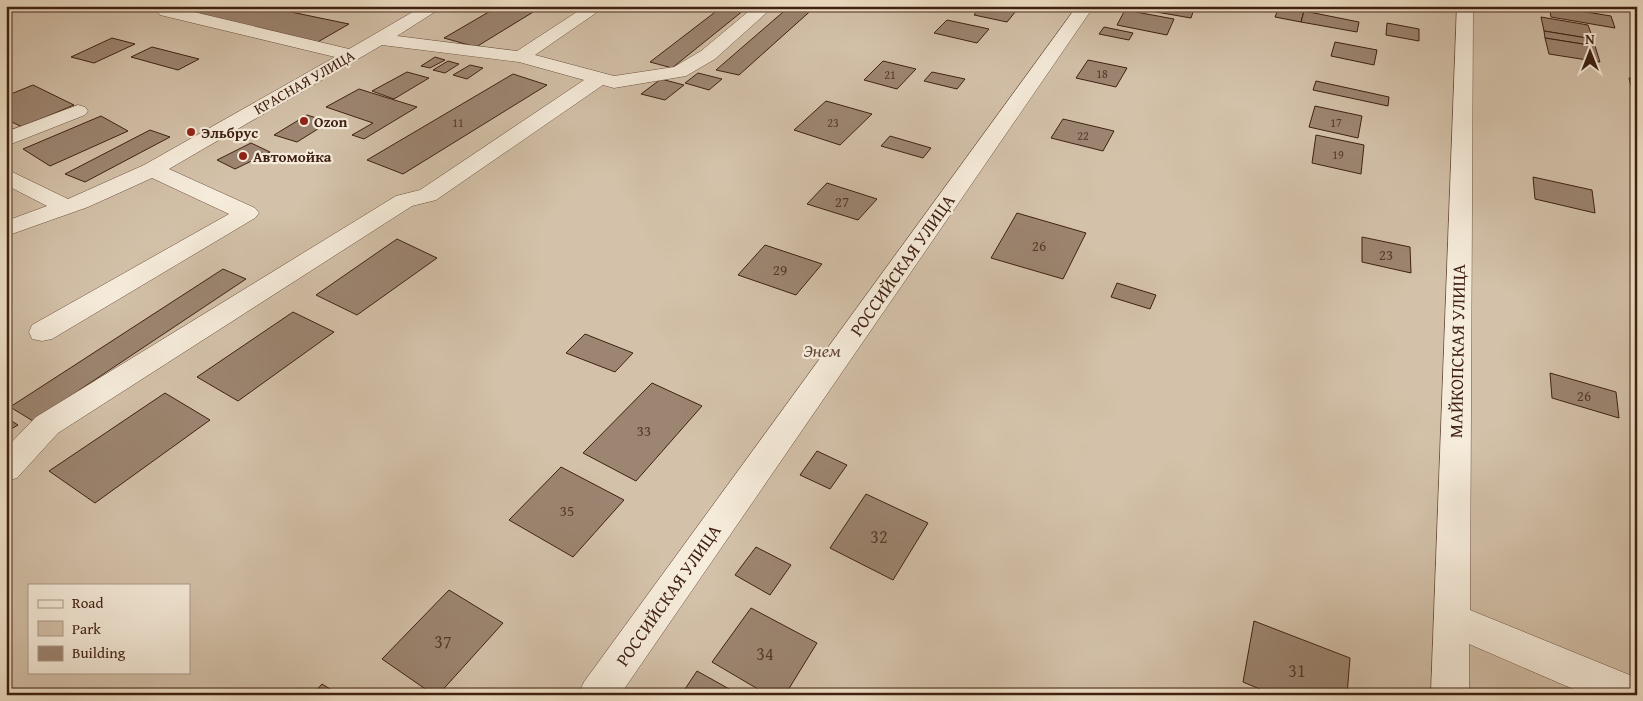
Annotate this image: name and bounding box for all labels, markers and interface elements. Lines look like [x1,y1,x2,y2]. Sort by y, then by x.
north arrow [1566,28,1616,78]
text: N [1585,29,1595,49]
street label: КРАСНАЯ УЛИЦА [250,45,358,119]
house number: 18 [1096,65,1108,82]
house number: 21 [884,66,896,83]
place label: Ozon [314,111,348,132]
house number: 11 [452,114,464,131]
house number: 23 [827,114,839,131]
house number: 17 [1330,114,1342,131]
marker: Ozon [298,115,310,127]
place label: Эльбрус [201,122,258,143]
marker: Эльбрус [185,126,197,138]
house number: 22 [1077,127,1089,144]
place label: Автомойка [253,146,332,167]
house number: 19 [1332,146,1344,163]
marker: Автомойка [237,150,249,162]
street label: РОССИЙСКАЯ УЛИЦА [843,188,961,341]
house number: 27 [835,191,849,212]
house number: 26 [1032,235,1046,256]
house number: 23 [1379,244,1393,265]
house number: 29 [773,259,787,280]
street label: МАЙКОПСКАЯ УЛИЦА [1442,264,1472,438]
park label: Энем [803,337,841,364]
house number: 26 [1577,385,1591,406]
house number: 33 [637,420,651,441]
house number: 35 [560,500,574,521]
street label: РОССИЙСКАЯ УЛИЦА [609,518,727,671]
house number: 32 [870,523,888,550]
legend [28,584,190,674]
text: Road [72,592,103,613]
text: Park [72,618,101,639]
house number: 37 [434,628,452,655]
house number: 34 [756,640,774,667]
text: Building [72,642,126,663]
house number: 31 [1288,657,1306,684]

